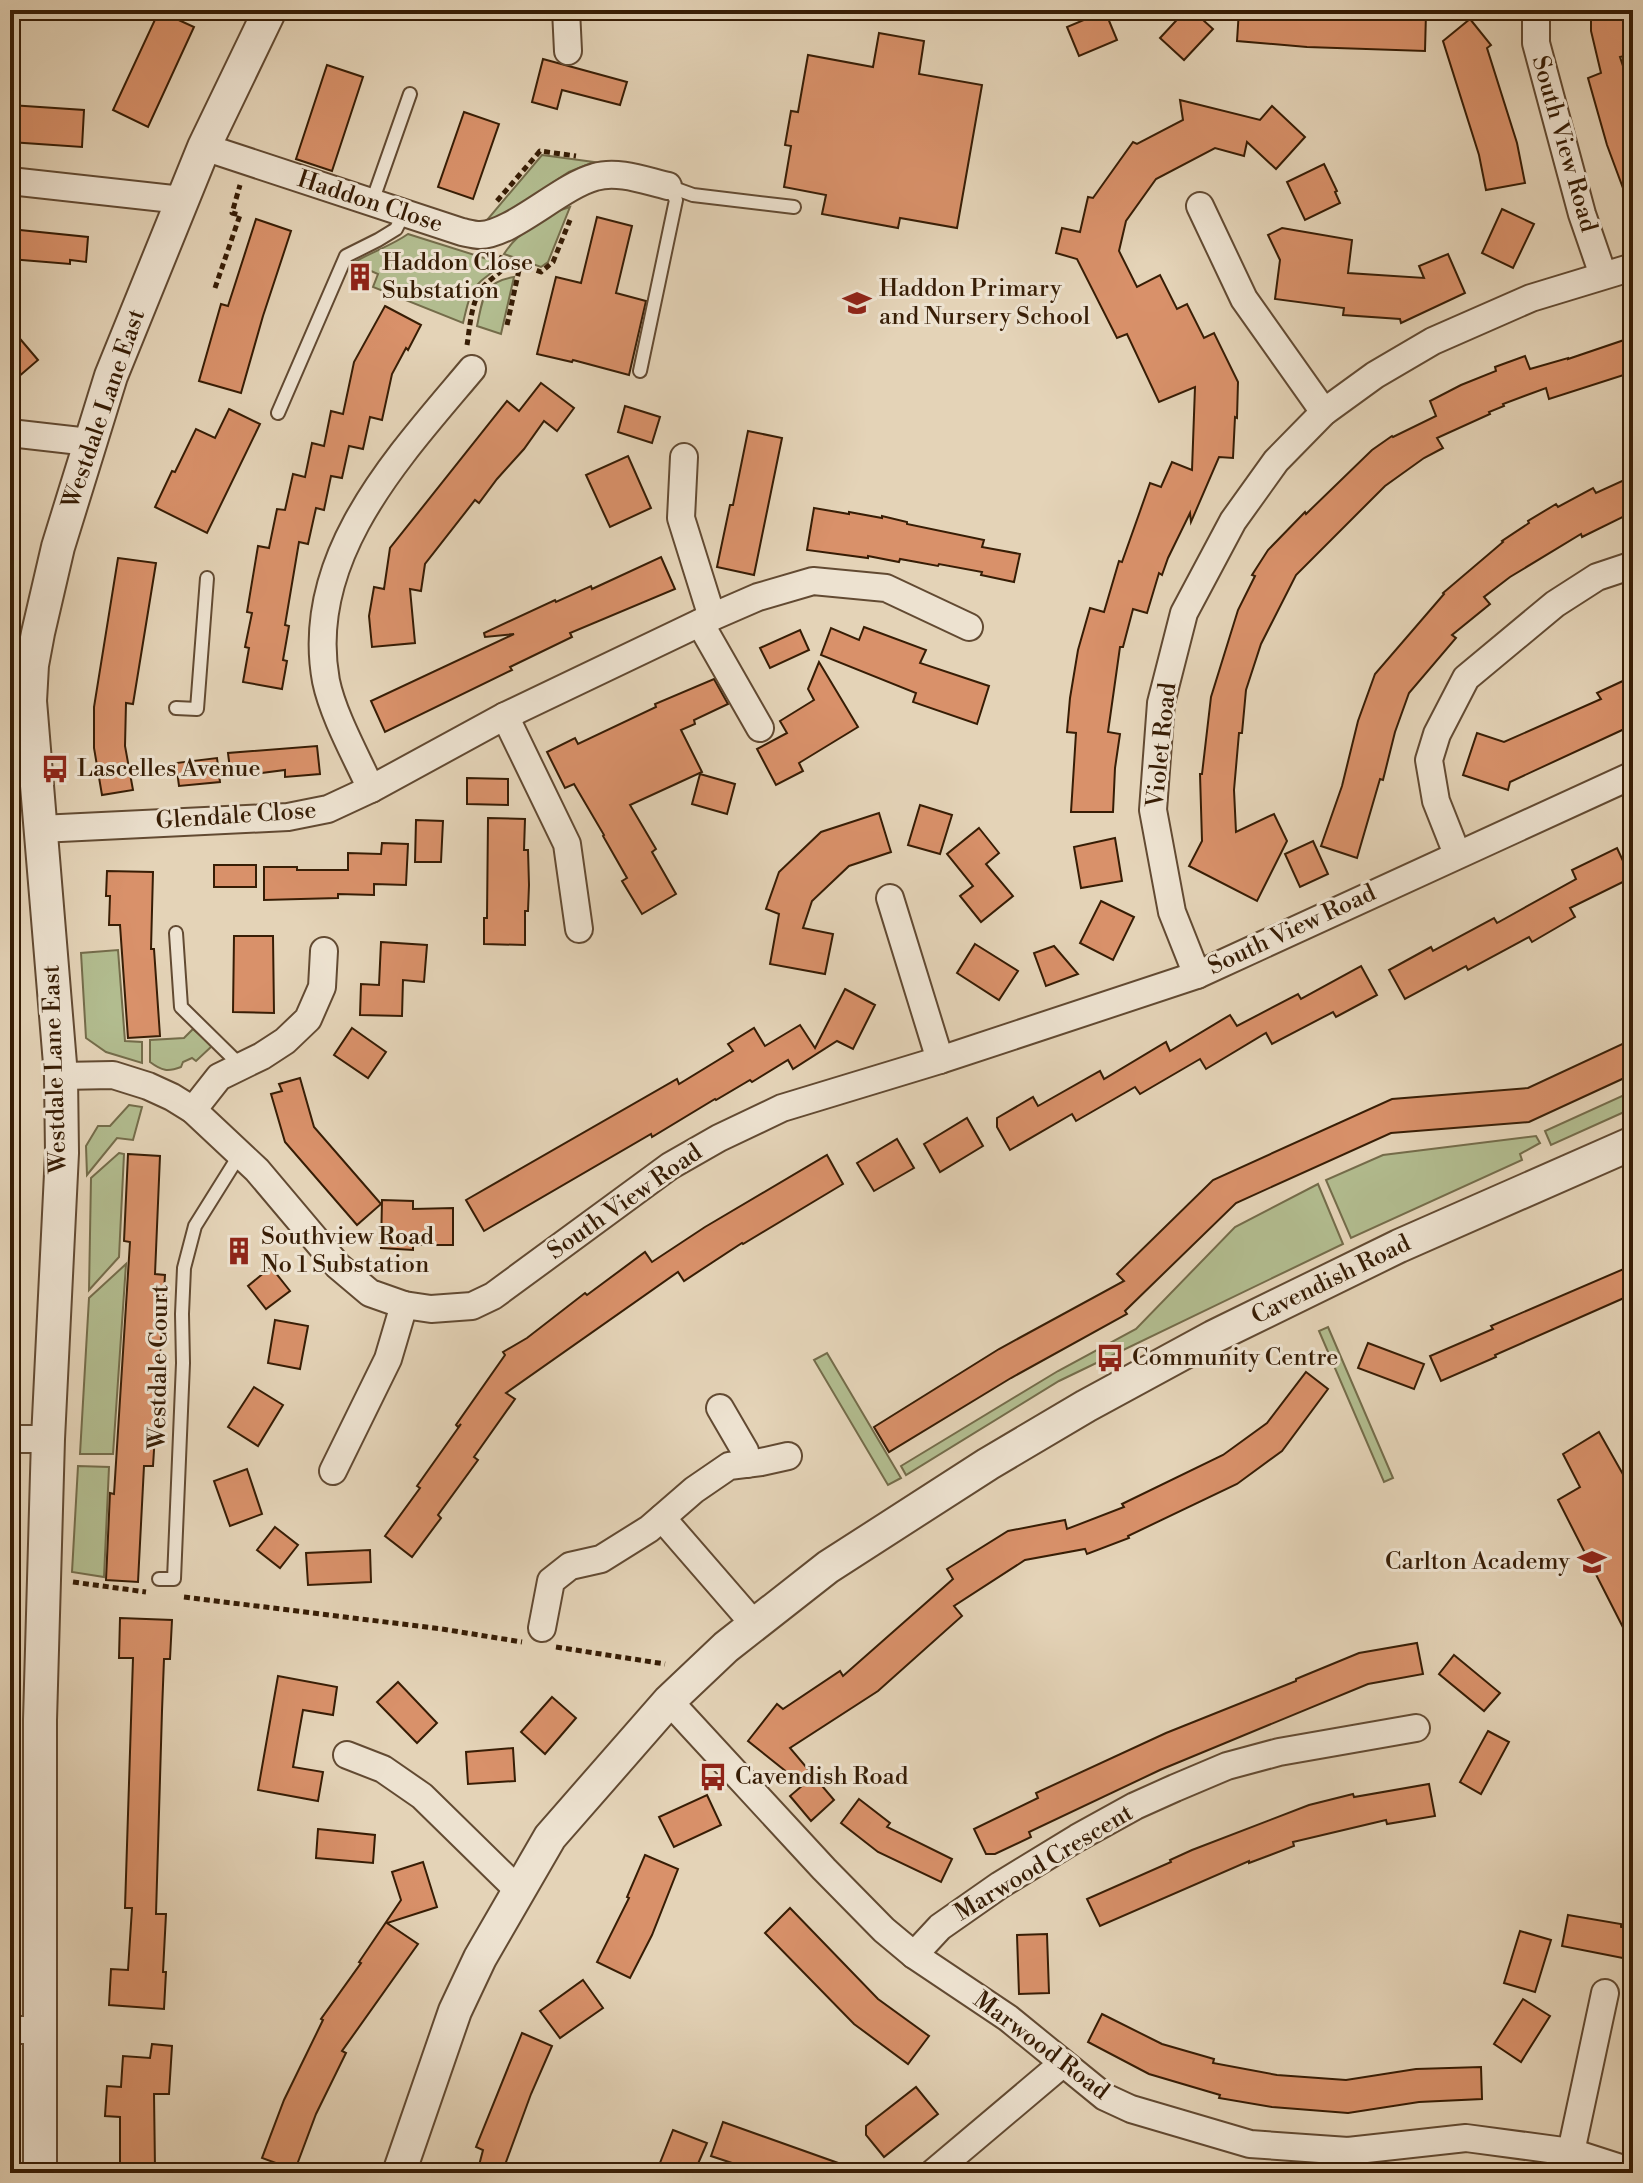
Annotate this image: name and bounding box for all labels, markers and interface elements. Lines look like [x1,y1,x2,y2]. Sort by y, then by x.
street label: South View Road [1525,52,1604,236]
street label: Haddon Close [294,164,446,240]
place label: Haddon Close Substation [382,248,533,306]
building icon: Haddon Close Substation [345,262,375,292]
place label: Haddon Primary and Nursery School [879,274,1090,332]
school or university icon: Haddon Primary and Nursery School [842,288,872,318]
street label: Westdale Lane East [55,305,152,514]
street label: Violet Road [1140,681,1184,810]
bus stop icon: Lascelles Avenue [40,754,70,784]
place label: Lascelles Avenue [77,754,261,784]
street label: Glendale Close [155,795,317,837]
street label: South View Road [1203,878,1381,982]
street label: Westdale Lane East [36,964,74,1175]
street label: South View Road [542,1137,708,1266]
place label: Southview Road No 1 Substation [261,1222,434,1280]
street label: Cavendish Road [1246,1228,1416,1331]
building icon: Southview Road No 1 Substation [224,1236,254,1266]
street label: Westdale Court [143,1284,175,1451]
bus stop icon: Community Centre [1095,1343,1125,1373]
place label: Community Centre [1132,1343,1338,1373]
place label: Carlton Academy [1385,1547,1570,1577]
school or university icon: Carlton Academy [1577,1547,1607,1577]
bus stop icon: Cavendish Road [698,1762,728,1792]
place label: Cavendish Road [735,1762,909,1792]
street label: Marwood Crescent [949,1798,1139,1928]
street label: Marwood Road [967,1985,1115,2107]

